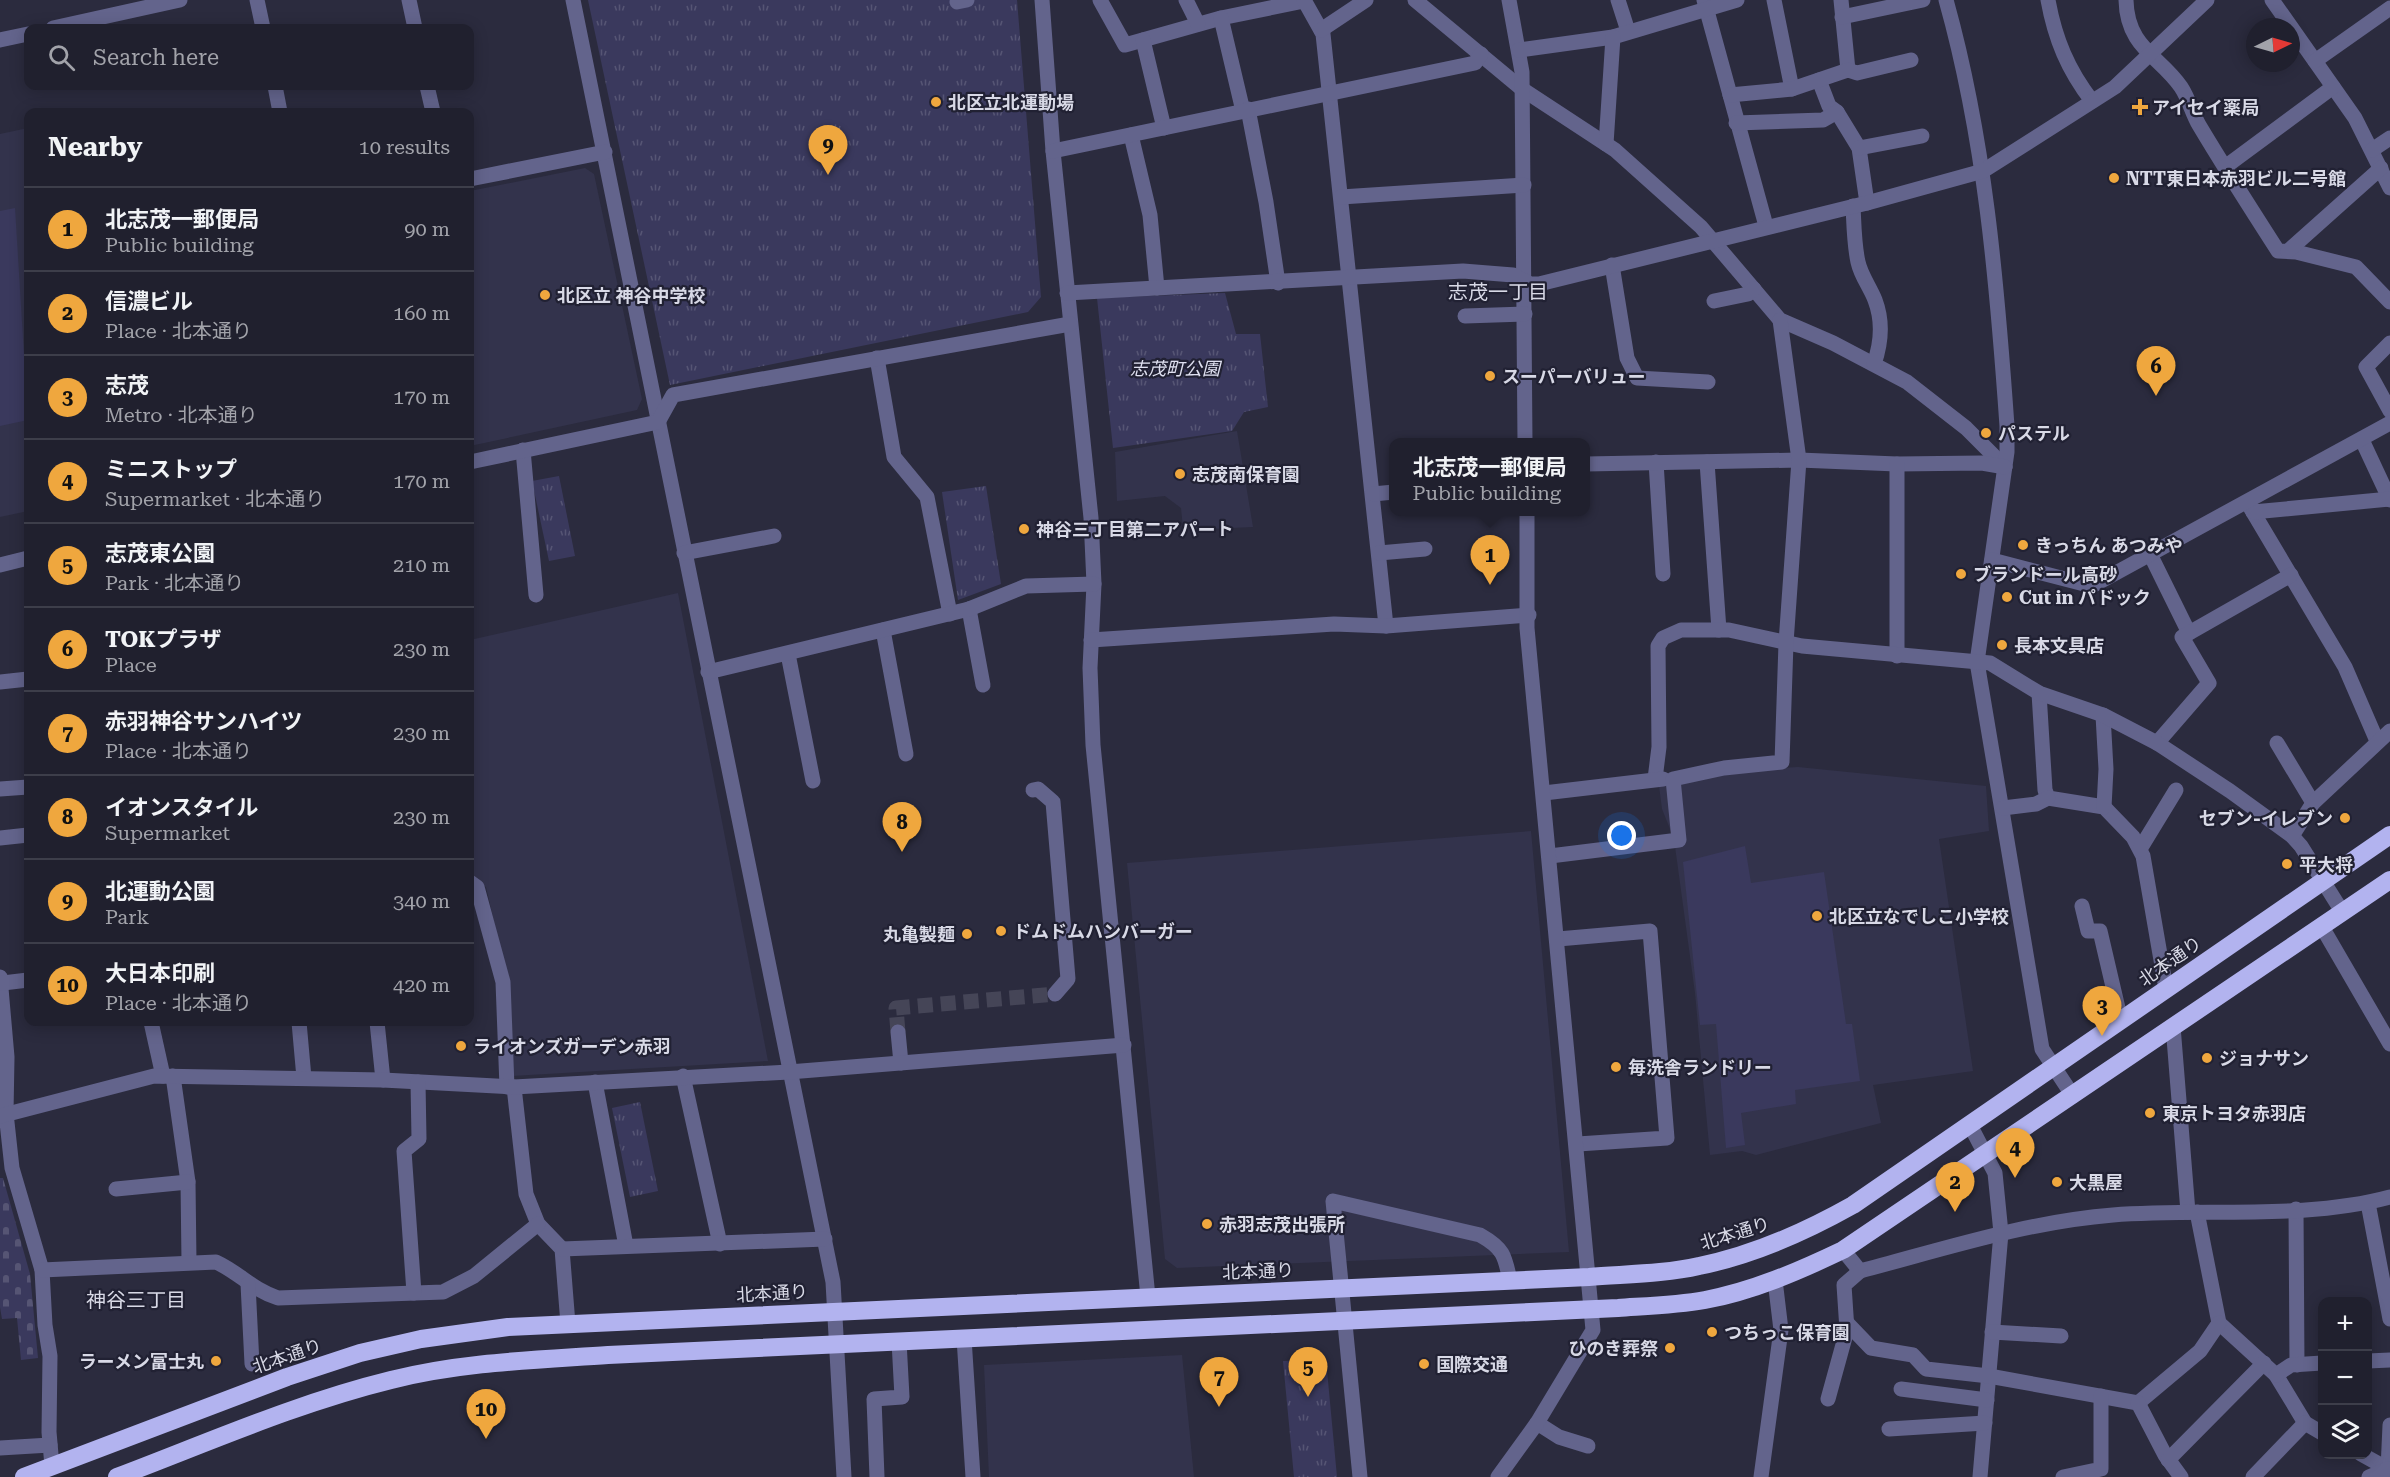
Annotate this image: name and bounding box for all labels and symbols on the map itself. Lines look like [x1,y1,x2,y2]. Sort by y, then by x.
north arrow [2246,18,2300,72]
place label: 北区立北運動場 [948,92,1074,113]
marker: 北区立北運動場 [929,95,943,109]
place label: アイセイ薬局 [2152,97,2259,118]
marker: アイセイ薬局 [2133,100,2147,114]
pin: 9 [808,126,848,175]
place label: NTT東日本赤羽ビル二号館 [2126,168,2346,189]
marker: NTT東日本赤羽ビル二号館 [2107,171,2121,185]
district label: 志茂一丁目 [1448,280,1548,304]
place label: 北区立 神谷中学校 [557,285,706,306]
marker: 北区立 神谷中学校 [538,288,552,302]
pin: 6 [2136,346,2176,396]
park label: 志茂町公園 [1130,358,1223,379]
place label: スーパーバリュー [1502,366,1646,387]
marker: スーパーバリュー [1483,369,1497,383]
place label: パステル [1998,423,2070,444]
marker: パステル [1979,426,1993,440]
place label: 志茂南保育園 [1192,464,1300,485]
marker: 志茂南保育園 [1173,467,1187,481]
place label: 神谷三丁目第二アパート [1036,519,1234,540]
marker: 神谷三丁目第二アパート [1017,522,1031,536]
place label: きっちん あつみや [2035,535,2183,556]
pin: 1 [1470,536,1510,585]
marker: きっちん あつみや [2016,538,2030,552]
place label: ブランドール高砂 [1973,564,2117,585]
marker: ブランドール高砂 [1954,567,1968,581]
place label: Cut in パドック [2019,587,2151,608]
marker: Cut in パドック [2000,590,2014,604]
place label: 長本文具店 [2014,635,2104,656]
marker: 長本文具店 [1995,638,2009,652]
pin: 8 [882,802,922,852]
place label: セブン-イレブン [2199,808,2333,829]
marker: セブン-イレブン [2338,811,2352,825]
your location [1607,821,1636,850]
place label: 平大将 [2299,854,2353,875]
marker: 平大将 [2280,857,2294,871]
place label: 北区立なでしこ小学校 [1829,906,2009,927]
marker: 北区立なでしこ小学校 [1810,909,1824,923]
place label: ドムドムハンバーガー [1013,921,1193,942]
place label: 丸亀製麺 [883,924,955,945]
marker: ドムドムハンバーガー [994,924,1008,938]
marker: 丸亀製麺 [960,927,974,941]
street label: 北本通り [2134,932,2206,990]
pin: 3 [2082,986,2122,1036]
place label: ライオンズガーデン赤羽 [473,1036,671,1057]
marker: ライオンズガーデン赤羽 [454,1039,468,1053]
place label: ジョナサン [2219,1048,2309,1069]
marker: ジョナサン [2200,1051,2214,1065]
place label: 毎洗舎ランドリー [1628,1057,1772,1078]
marker: 毎洗舎ランドリー [1609,1060,1623,1074]
place label: 東京トヨタ赤羽店 [2162,1103,2306,1124]
marker: 東京トヨタ赤羽店 [2143,1106,2157,1120]
pin: 4 [1996,1128,2034,1178]
pin: 2 [1936,1162,1974,1212]
place label: 大黒屋 [2069,1172,2123,1193]
marker: 大黒屋 [2050,1175,2064,1189]
street label: 北本通り [1698,1212,1772,1254]
place label: 赤羽志茂出張所 [1219,1214,1345,1235]
marker: 赤羽志茂出張所 [1200,1217,1214,1231]
street label: 北本通り [1222,1259,1294,1283]
street label: 北本通り [735,1281,809,1305]
district label: 神谷三丁目 [86,1288,186,1312]
place label: つちっこ保育園 [1724,1322,1850,1343]
marker: つちっこ保育園 [1705,1325,1719,1339]
street label: 北本通り [250,1334,324,1378]
place label: ひのき葬祭 [1569,1338,1658,1359]
marker: ひのき葬祭 [1663,1341,1677,1355]
pin: 5 [1288,1348,1328,1397]
place label: ラーメン富士丸 [79,1351,204,1372]
marker: ラーメン富士丸 [209,1354,223,1368]
place label: 国際交通 [1436,1354,1508,1375]
marker: 国際交通 [1417,1357,1431,1371]
pin: 7 [1200,1358,1238,1407]
pin: 10 [466,1390,506,1439]

